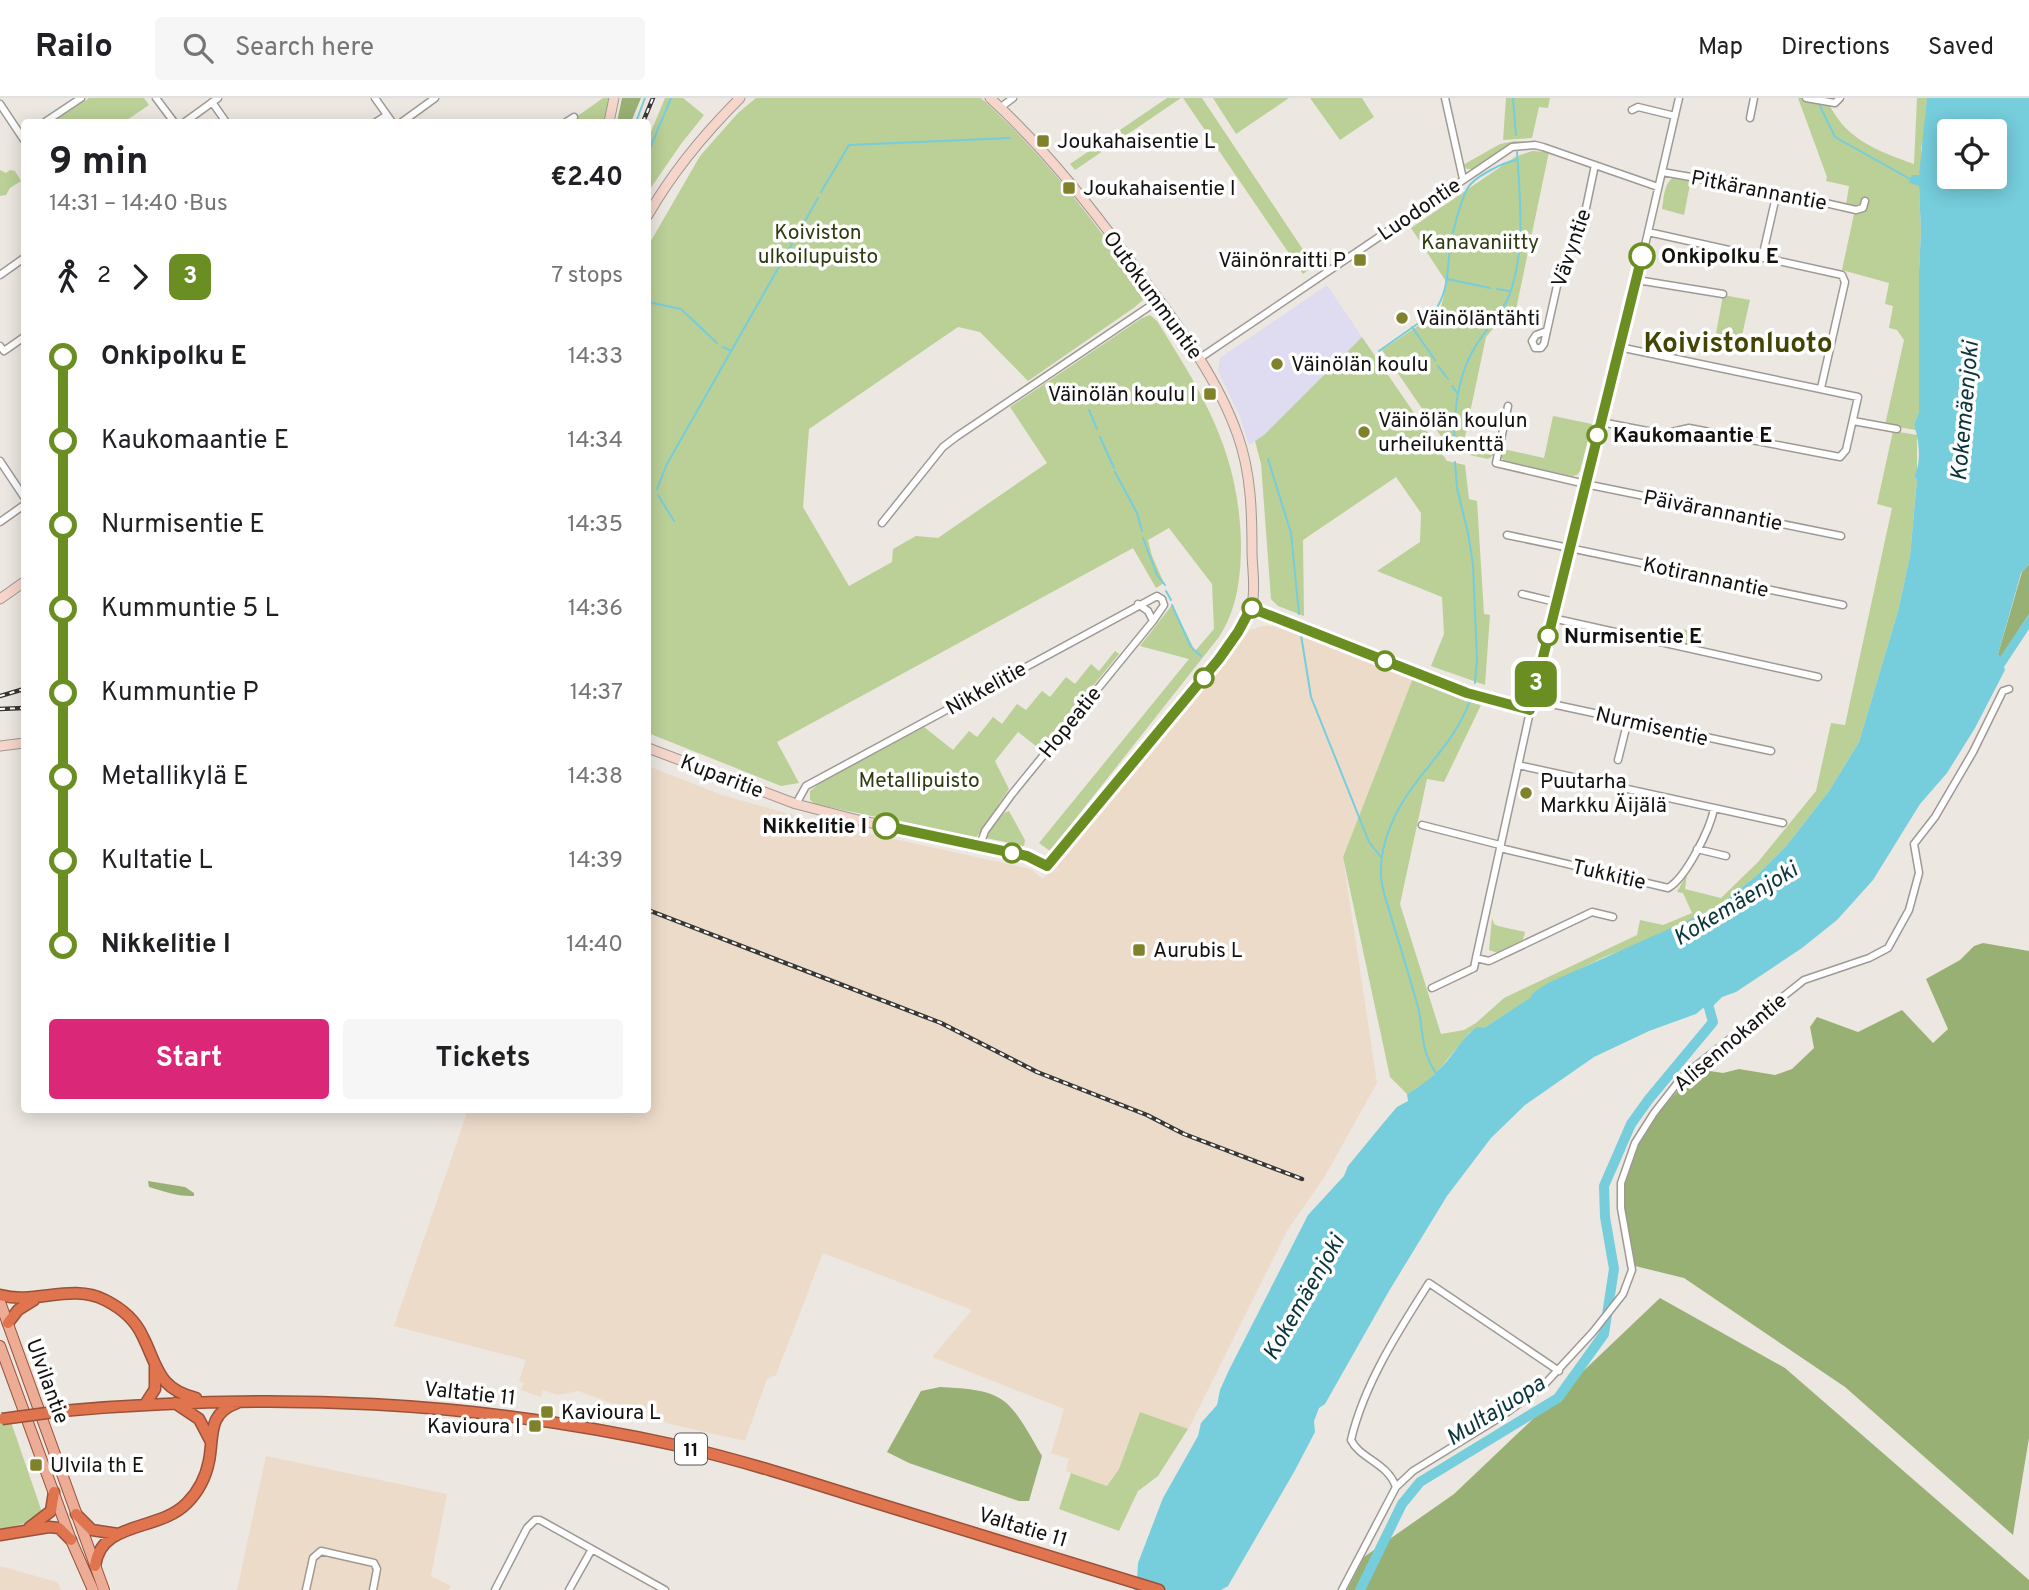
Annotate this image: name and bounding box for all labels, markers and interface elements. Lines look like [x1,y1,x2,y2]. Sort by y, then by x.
search box [155,17,645,80]
text: Railo [35,27,113,69]
icon: search [179,29,217,67]
text: Search here [235,32,374,65]
text: Map [1698,33,1743,63]
text: Directions [1781,33,1890,63]
text: Saved [1928,33,1994,63]
map controls [1937,119,2007,189]
button: locate [1937,119,2007,189]
place label: Joukahaisentie L [1057,129,1216,156]
marker: Joukahaisentie L [1035,133,1051,149]
text: 9 min [49,139,148,188]
text: €2.40 [550,162,623,195]
street label: Pitkärannantie [1688,165,1829,218]
street label: Luodontie [1373,173,1467,248]
place label: Joukahaisentie I [1083,176,1236,203]
marker: Joukahaisentie I [1061,180,1077,196]
text: 14:31 – 14:40 · Bus [49,190,228,219]
street label: Vävyntie [1546,206,1598,291]
park label: Koiviston ulkoilupuisto [758,220,878,271]
street label: Outokummuntie [1096,226,1208,366]
park label: Kanavaniitty [1421,230,1539,257]
marker: Onkipolku E [1629,243,1655,269]
place label: Onkipolku E [1661,244,1779,271]
place label: Väinönraitti P [1218,248,1346,275]
marker: Väinönraitti P [1352,252,1368,268]
icon: walk [49,258,87,296]
icon: forward [121,258,159,296]
text: 2 [97,262,111,291]
text: 3 [183,262,197,292]
text: 7 stops [551,262,623,291]
place label: Väinöläntähti [1416,306,1540,333]
marker: Väinöläntähti [1394,310,1410,326]
district label: Koivistonluoto [1643,327,1833,363]
water label: Kokemäenjoki [1946,339,1987,482]
text: Onkipolku E [101,341,247,374]
text: 14:33 [568,343,623,372]
place label: Väinölän koulu [1291,352,1429,379]
marker: Väinölän koulu [1269,356,1285,372]
place label: Väinölän koulu I [1048,382,1196,409]
marker: Väinölän koulu I [1202,386,1218,402]
place label: Väinölän koulun urheilukenttä [1378,408,1527,459]
place label: Kaukomaantie E [1613,423,1772,450]
marker: Väinölän koulun urheilukenttä [1356,424,1372,440]
text: Kaukomaantie E [101,425,289,458]
marker: Kaukomaantie E [1587,425,1607,445]
text: 14:34 [567,427,623,456]
street label: Päivärannantie [1641,485,1784,538]
text: Nurmisentie E [101,509,265,542]
text: 14:35 [567,511,623,540]
street label: Kotirannantie [1640,552,1771,605]
text: Kummuntie 5 L [101,593,279,626]
text: 14:36 [568,595,623,624]
unlabelled marker [1242,598,1262,618]
place label: Nurmisentie E [1564,624,1702,651]
marker: Nurmisentie E [1538,626,1558,646]
unlabelled marker [1375,651,1395,671]
street label: Nikkelitie [942,656,1032,722]
line badge: 3 [1513,661,1559,707]
unlabelled marker [1194,668,1214,688]
text: 3 [1529,669,1543,699]
text: Kummuntie P [101,677,259,710]
text: 14:37 [570,679,623,708]
street label: Hopeatie [1034,682,1108,764]
street label: Nurmisentie [1593,701,1711,754]
street label: Kuparitie [676,749,767,806]
text: Metallikylä E [101,761,249,794]
text: 14:38 [568,763,623,792]
park label: Metallipuisto [858,768,980,795]
place label: Puutarha Markku Äijälä [1540,769,1667,820]
marker: Puutarha Markku Äijälä [1518,785,1534,801]
marker: Nikkelitie I [873,813,899,839]
place label: Nikkelitie I [762,814,867,841]
unlabelled marker [1002,843,1022,863]
text: Kultatie L [101,845,213,878]
text: 14:39 [568,847,623,876]
street label: Tukkitie [1569,854,1648,897]
water label: Kokemäenjoki [1669,856,1805,954]
text: Nikkelitie I [101,929,231,962]
text: 14:40 [566,931,623,960]
place label: Aurubis L [1153,938,1243,965]
marker: Aurubis L [1131,942,1147,958]
street label: Alisennokantie [1669,988,1793,1098]
button: Start [49,1019,329,1099]
button: Tickets [343,1019,623,1099]
water label: Kokemäenjoki [1258,1229,1353,1366]
street label: Ulvilantie [19,1335,74,1428]
water label: Multajuopa [1441,1370,1551,1454]
street label: Valtatie 11 [423,1376,517,1413]
place label: Kavioura L [561,1400,661,1427]
marker: Kavioura L [539,1404,555,1420]
place label: Kavioura I [427,1414,521,1441]
marker: Kavioura I [527,1418,543,1434]
road number: 11 [675,1434,707,1464]
place label: Ulvila th E [50,1453,144,1480]
marker: Ulvila th E [28,1457,44,1473]
street label: Valtatie 11 [975,1502,1070,1555]

